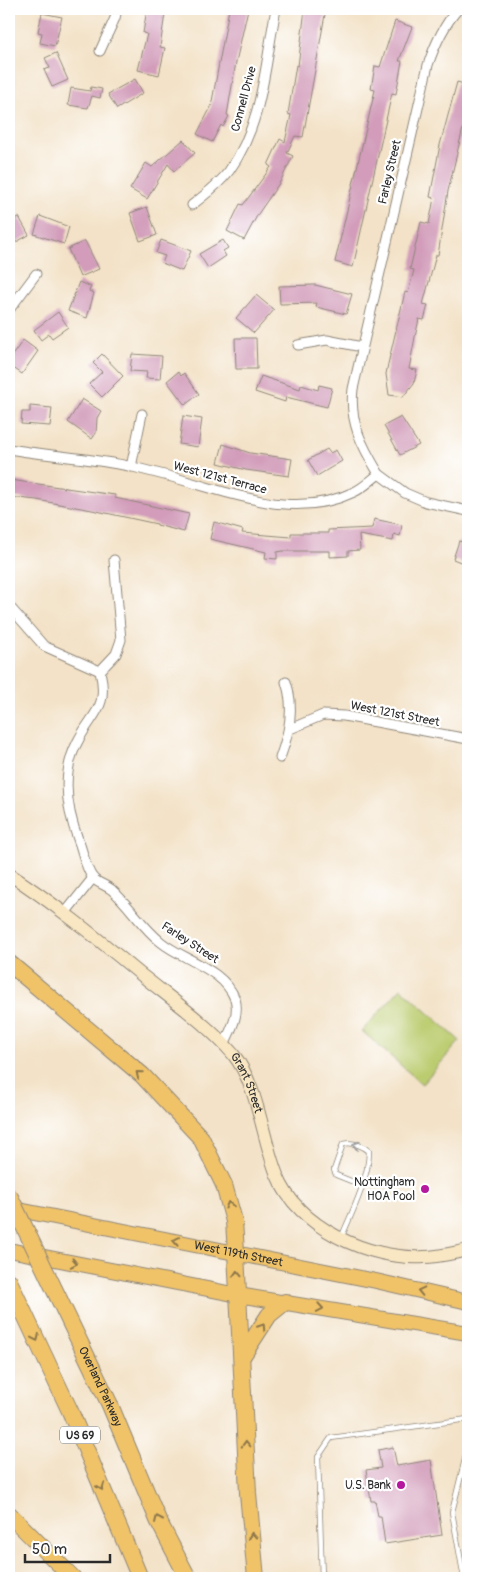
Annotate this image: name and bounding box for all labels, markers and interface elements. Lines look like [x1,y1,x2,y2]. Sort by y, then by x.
street label: Connell Drive [228,65,260,133]
street label: Farley Street [375,138,405,206]
street label: West 121st Terrace [172,458,268,498]
street label: West 121st Street [349,698,441,730]
street label: Farley Street [158,919,222,967]
street label: Grant Street [227,1050,266,1115]
one-way arrow [136,1071,145,1079]
one-way arrow [352,1141,361,1151]
place label: Nottingham HOA Pool [354,1175,415,1204]
marker: Nottingham HOA Pool [419,1183,431,1195]
one-way arrow [224,1201,235,1209]
one-way arrow [171,1236,180,1247]
street label: West 119th Street [193,1237,284,1270]
one-way arrow [69,1257,78,1267]
one-way arrow [232,1270,243,1278]
one-way arrow [416,1287,425,1297]
one-way arrow [315,1302,324,1312]
one-way arrow [256,1323,265,1332]
one-way arrow [30,1333,40,1342]
street label: Overland Parkway [75,1344,126,1429]
road number: US 69 [60,1426,100,1444]
one-way arrow [241,1440,252,1448]
place label: U.S. Bank [345,1478,391,1493]
marker: U.S. Bank [395,1479,407,1491]
one-way arrow [94,1482,105,1491]
one-way arrow [154,1515,165,1524]
one-way arrow [246,1531,257,1539]
scale bar [25,1532,110,1564]
text: 50 m [32,1540,67,1559]

